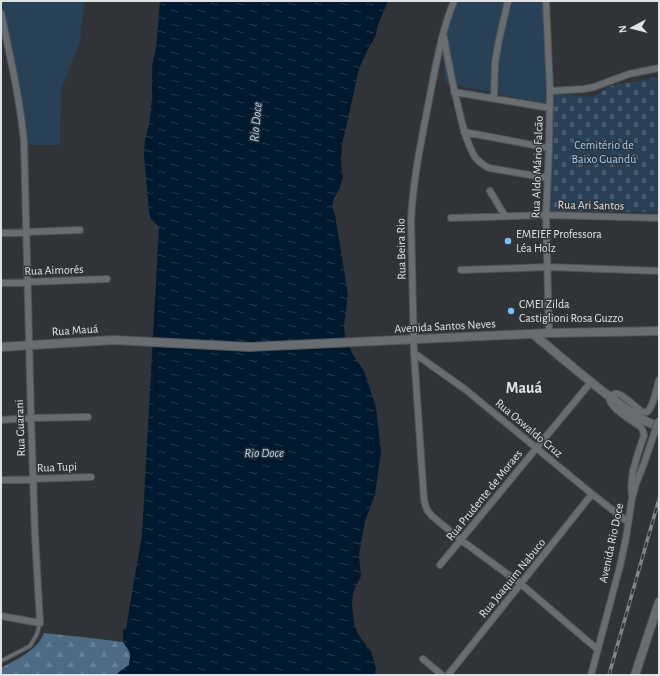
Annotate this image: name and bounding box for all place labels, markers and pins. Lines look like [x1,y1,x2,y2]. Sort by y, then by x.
place label: EMEIEF Professora Léa Holz [516,228,602,254]
marker: EMEIEF Professora Léa Holz [503,236,513,246]
place label: CMEI Zilda Castiglioni Rosa Guzzo [519,298,623,324]
marker: CMEI Zilda Castiglioni Rosa Guzzo [506,306,516,316]

